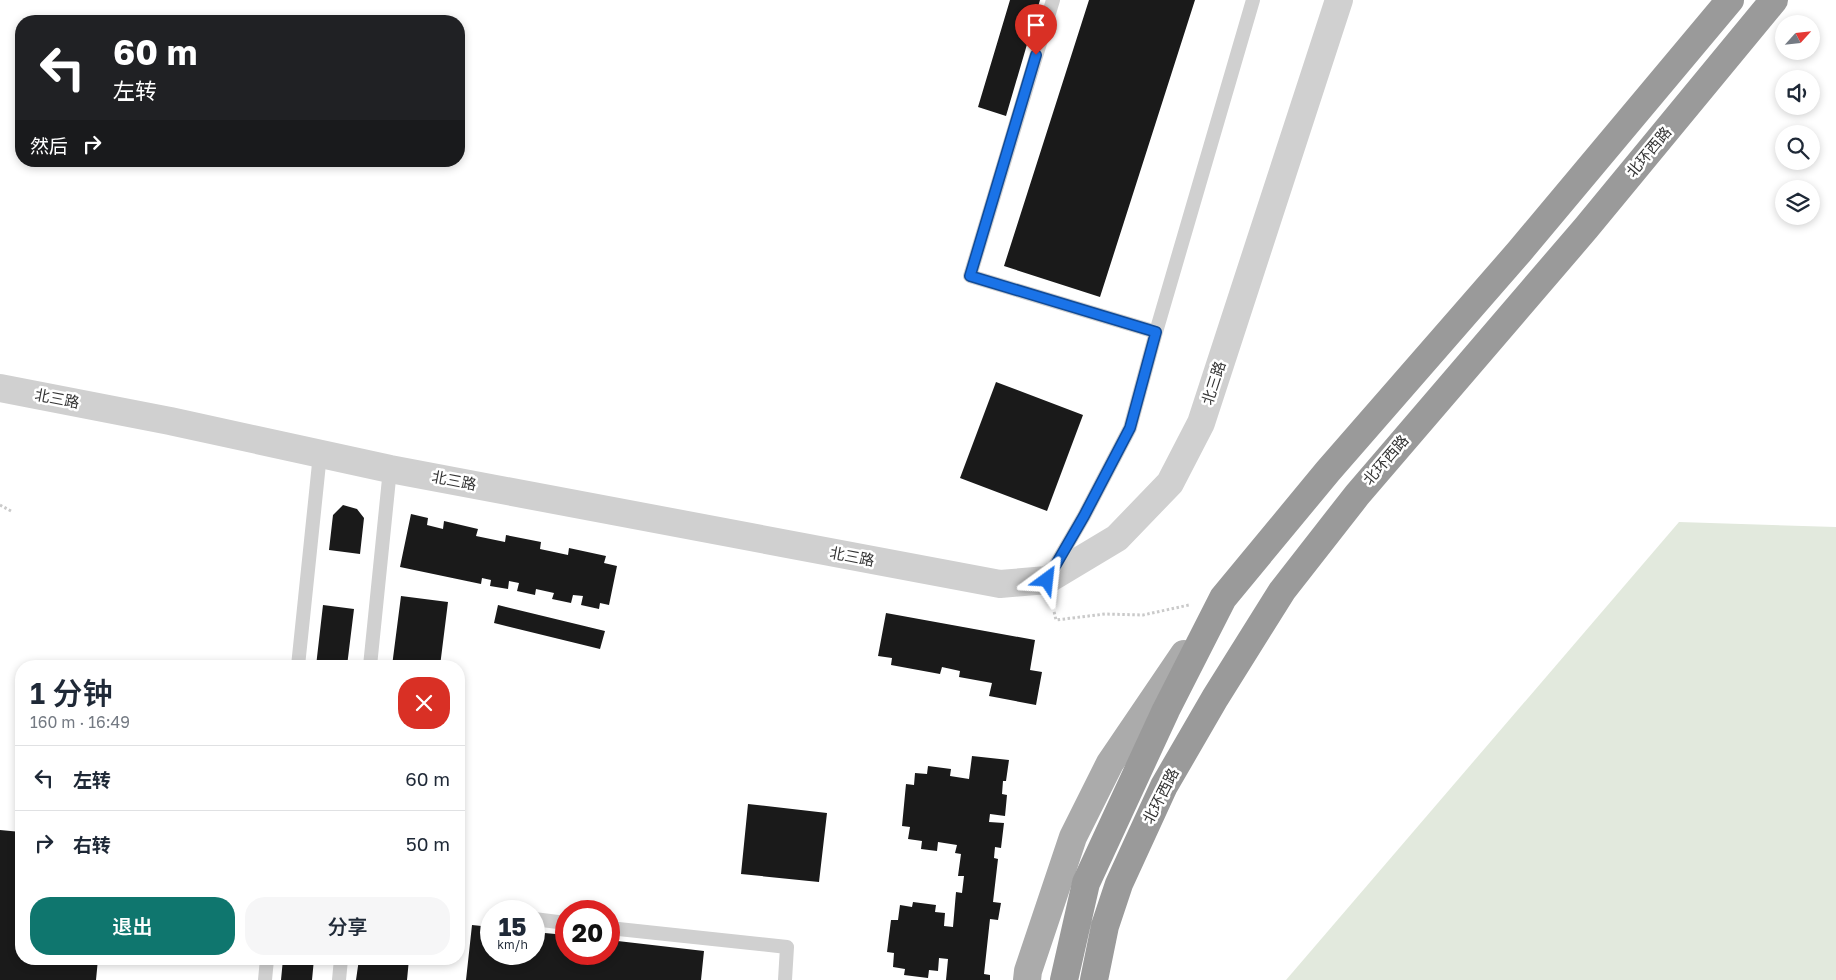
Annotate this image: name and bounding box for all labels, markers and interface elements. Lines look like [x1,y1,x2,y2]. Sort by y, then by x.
pin [1015,4,1057,55]
icon: arrive [1022,11,1050,39]
north arrow [1775,15,1820,60]
map controls [1775,15,1820,225]
text: 60 m [113,31,197,73]
icon: left [30,35,95,100]
button: sound [1775,70,1820,115]
text: 左转 [113,77,157,104]
street label: 北环西路 [1622,123,1674,180]
button: search [1775,125,1820,170]
icon: right [78,130,106,158]
text: 然后 [30,134,68,157]
button: layers [1775,180,1820,225]
street label: 北三路 [1198,359,1229,407]
street label: 北三路 [33,385,81,411]
street label: 北环西路 [1359,431,1412,488]
street label: 北三路 [430,467,478,493]
street label: 北三路 [828,543,876,569]
position arrow [1020,553,1072,605]
text: 1 分钟 [30,675,113,711]
button: close [398,677,450,729]
text: 160 m · 16:49 [30,712,130,732]
icon: left [30,764,58,792]
street label: 北环西路 [1138,765,1182,826]
text: 60 m [405,767,450,790]
text: 左转 [73,768,111,791]
icon: right [30,829,58,857]
text: 50 m [406,832,450,855]
text: 右转 [73,833,111,856]
button: 退出 [30,897,235,955]
button: 分享 [245,897,450,955]
speed limit sign: 20 [555,900,620,965]
text: 15 [498,911,527,942]
text: km/h [497,937,528,952]

